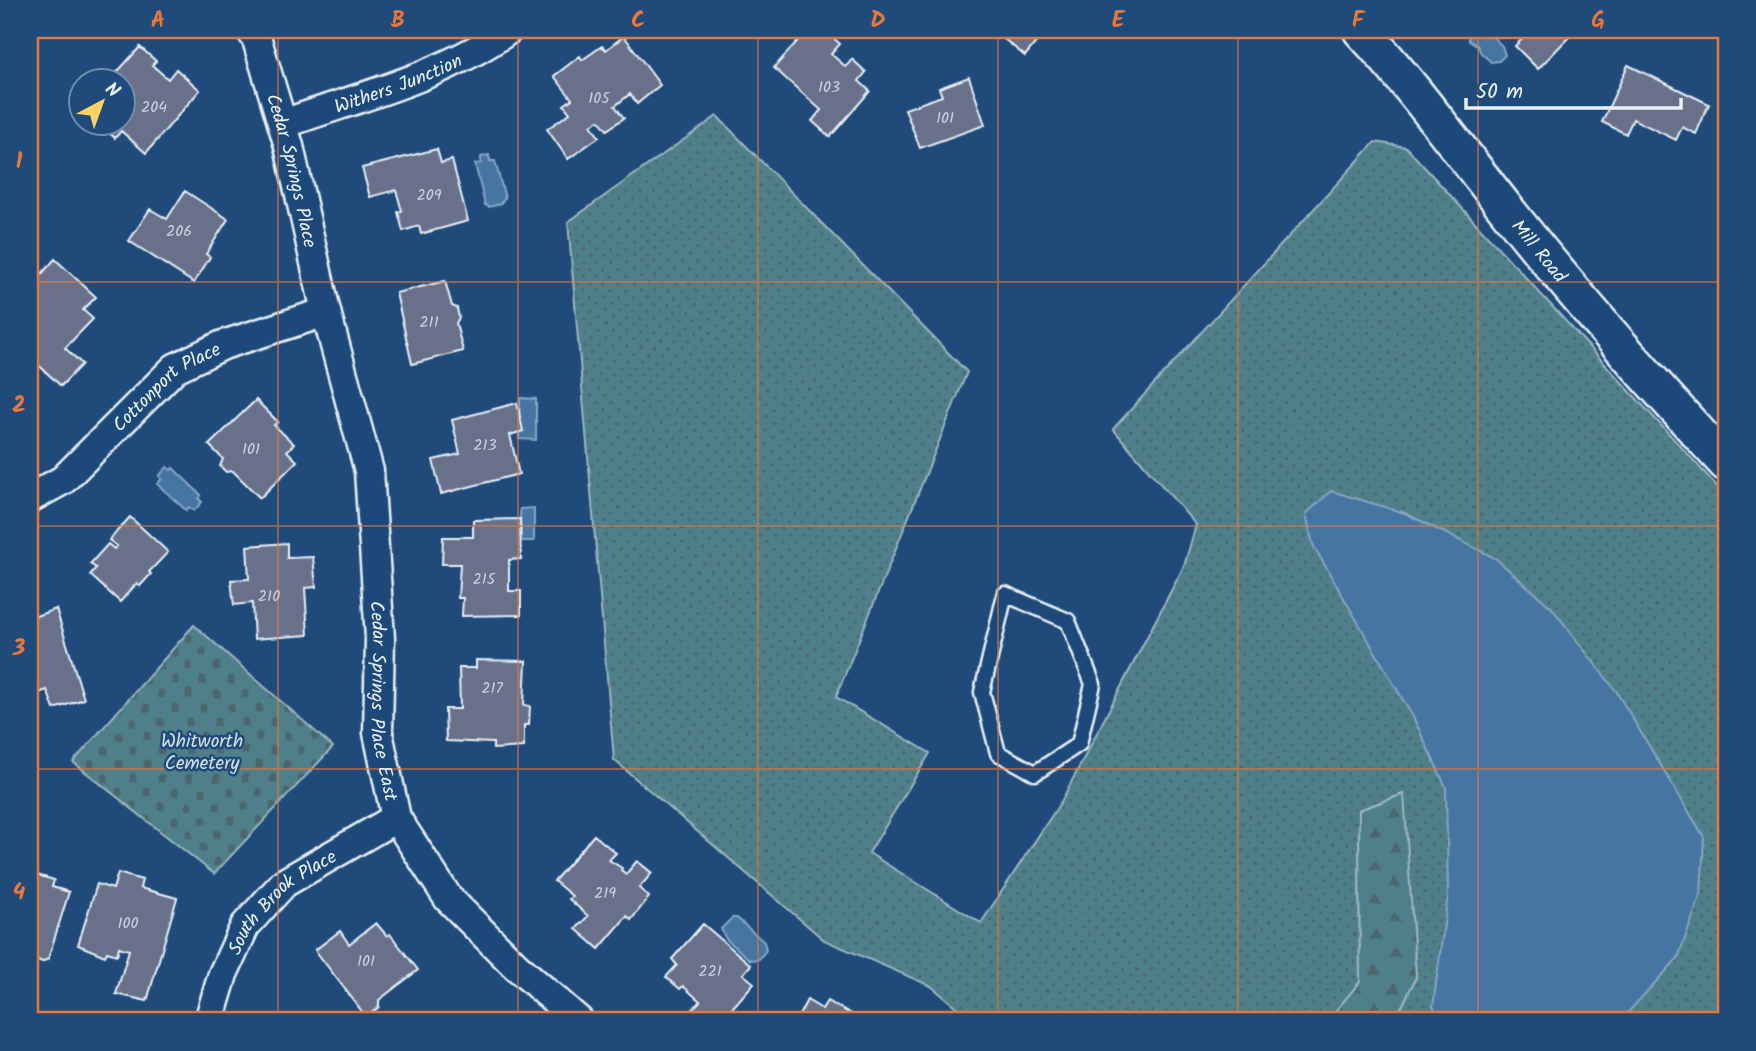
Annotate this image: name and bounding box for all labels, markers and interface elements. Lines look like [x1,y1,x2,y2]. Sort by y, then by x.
text: A [151,3,165,39]
text: B [391,3,405,39]
text: C [631,3,645,39]
text: D [870,3,886,39]
text: E [1112,3,1126,39]
text: F [1352,3,1366,39]
text: G [1591,3,1605,39]
street label: Withers Junction [331,47,468,123]
north arrow [66,66,136,136]
scale bar [1466,66,1681,110]
text: N [97,75,126,106]
house number: 103 [818,75,840,100]
text: 50 m [1476,76,1523,109]
house number: 105 [588,86,611,111]
street label: Cedar Springs Place [257,90,324,251]
house number: 204 [141,95,167,120]
house number: 101 [936,106,954,131]
text: 1 [16,144,23,180]
house number: 209 [416,183,442,208]
street label: Mill Road [1503,214,1574,291]
house number: 206 [166,219,192,244]
house number: 211 [419,310,439,335]
street label: Cottonport Place [106,335,227,440]
text: 2 [12,388,26,424]
house number: 213 [473,433,497,458]
house number: 101 [242,437,260,462]
house number: 215 [473,567,497,592]
house number: 210 [258,584,280,609]
street label: Cedar Springs Place East [361,600,405,805]
text: 3 [12,631,26,667]
house number: 217 [481,676,503,701]
park label: Whitworth Cemetery [161,727,243,779]
street label: South Brook Place [221,842,343,960]
text: 4 [13,875,26,911]
house number: 219 [594,881,616,906]
house number: 100 [117,911,139,936]
house number: 101 [357,949,375,974]
house number: 221 [698,959,722,984]

